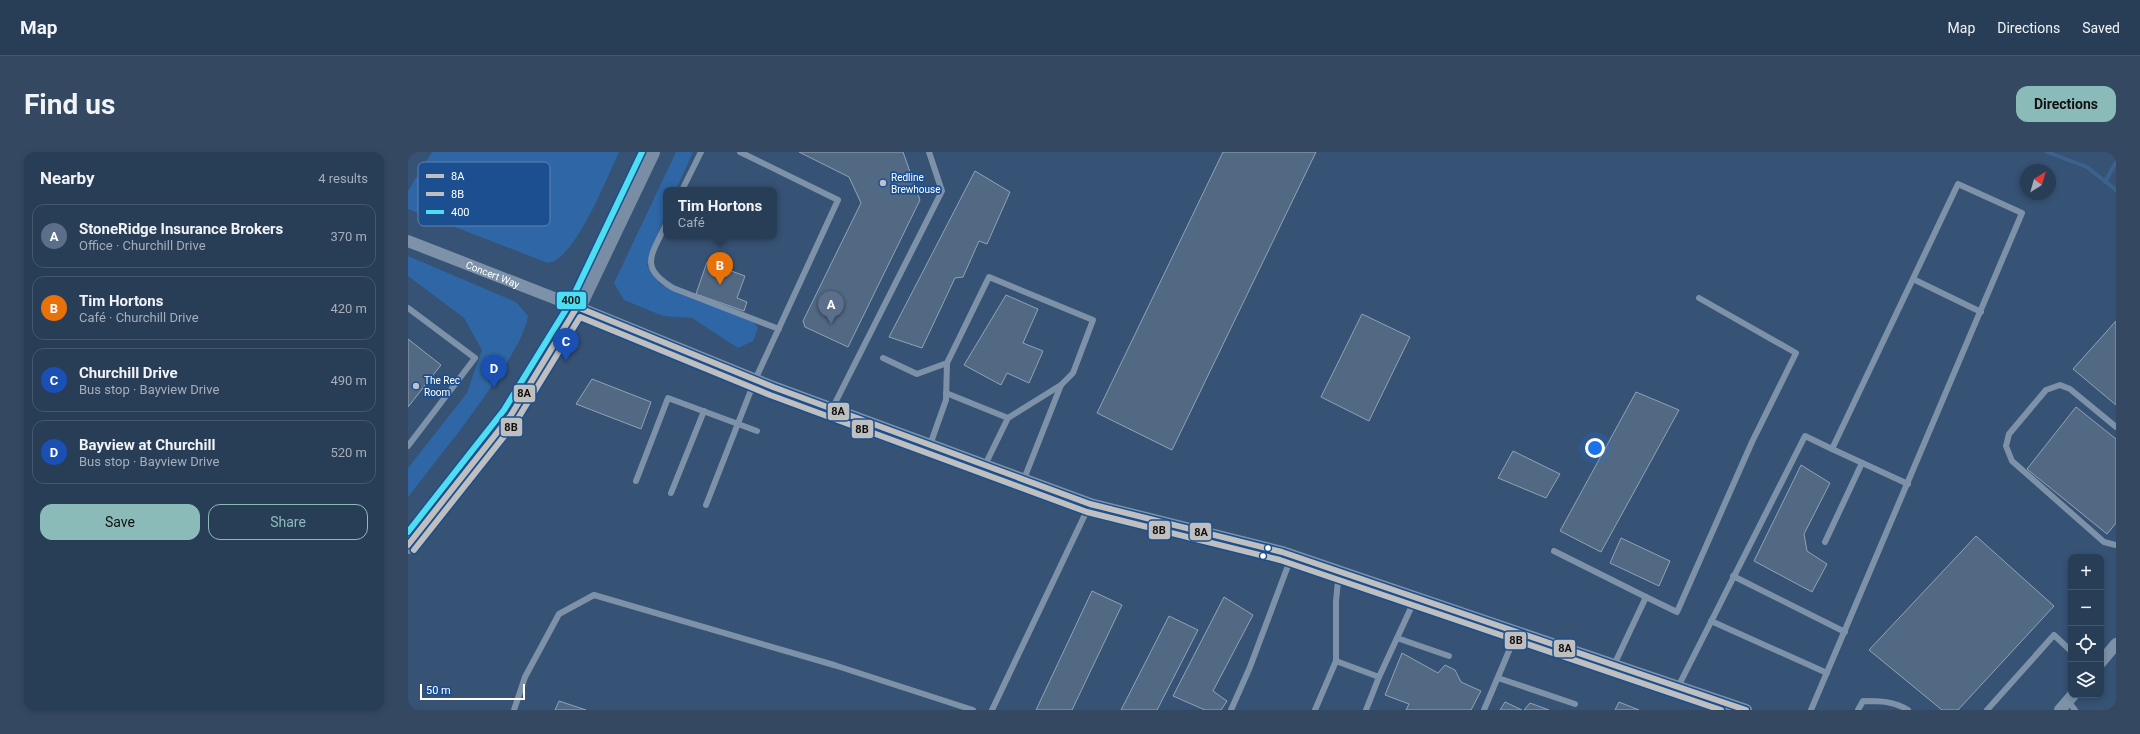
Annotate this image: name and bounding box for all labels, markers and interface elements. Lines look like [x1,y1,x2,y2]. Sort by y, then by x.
text: Map [20,16,58,39]
text: Map [1948,20,1975,36]
text: Directions [1997,20,2060,36]
text: Saved [2082,20,2120,36]
button: Directions [2016,86,2116,122]
text: Find us [24,88,115,121]
legend [418,162,550,226]
north arrow [2020,164,2056,200]
text: Nearby [40,168,95,188]
text: 8A [451,170,465,183]
text: 4 results [318,171,368,186]
place label: Redline Brewhouse [891,172,941,195]
marker: Redline Brewhouse [878,178,888,188]
popup [663,187,777,239]
text: 8B [451,188,464,201]
text: Tim Hortons [678,197,762,215]
text: 400 [451,206,470,219]
text: Café [678,215,705,230]
text: StoneRidge Insurance Brokers [79,220,283,238]
text: A [50,229,58,244]
text: 370 m [330,229,367,244]
text: Office · Churchill Drive [79,238,206,253]
pin: B [707,252,733,285]
street label: Concert Way [464,259,521,290]
line badge: 400 [556,291,587,310]
pin: A [818,291,844,324]
text: Tim Hortons [79,292,163,310]
text: 400 [562,294,580,307]
text: B [50,301,58,316]
text: 420 m [330,301,367,316]
text: Café · Churchill Drive [79,310,199,325]
pin: C [553,328,579,361]
pin: D [481,355,507,388]
text: Churchill Drive [79,364,178,382]
text: C [50,373,58,388]
text: 490 m [330,373,367,388]
place label: The Rec Room [424,375,460,398]
marker: The Rec Room [411,381,421,391]
text: Bus stop · Bayview Drive [79,382,219,397]
line badge: 8A [513,384,536,403]
text: 8A [517,387,531,400]
line badge: 8A [827,402,850,421]
text: 8A [831,405,845,418]
line badge: 8B [500,417,523,437]
line badge: 8B [851,419,874,439]
text: 8B [504,421,518,434]
text: 8B [855,423,869,436]
text: Bayview at Churchill [79,436,215,454]
your location [1585,438,1605,458]
text: D [50,445,58,460]
text: 520 m [330,445,367,460]
text: Bus stop · Bayview Drive [79,454,219,469]
button: Save [40,504,200,540]
button: Share [208,504,368,540]
line badge: 8B [1148,520,1171,540]
line badge: 8A [1189,522,1212,541]
text: 8B [1152,524,1166,537]
text: 8A [1194,526,1208,539]
unlabelled marker [1263,543,1273,553]
unlabelled marker [1258,551,1268,561]
map controls [2068,554,2104,698]
button: + [2068,554,2104,590]
button: − [2068,590,2104,626]
button: locate [2068,626,2104,662]
line badge: 8B [1504,631,1527,650]
text: 8B [1509,634,1523,647]
line badge: 8A [1553,639,1576,658]
text: 8A [1558,642,1572,655]
button: layers [2068,662,2104,698]
scale bar [420,682,525,701]
text: 50 m [426,684,451,697]

